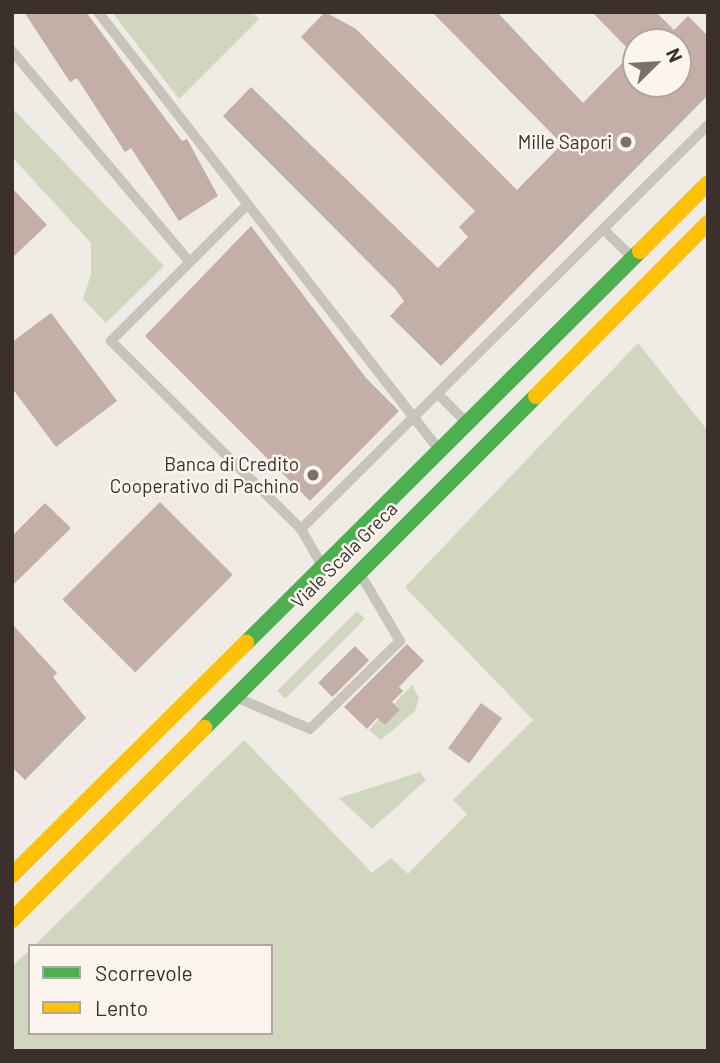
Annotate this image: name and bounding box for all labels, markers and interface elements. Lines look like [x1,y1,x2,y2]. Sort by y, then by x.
north arrow [622,28,692,98]
text: N [662,45,688,66]
place label: Mille Sapori [518,131,612,153]
marker: Mille Sapori [618,134,634,150]
place label: Banca di Credito Cooperativo di Pachino [110,453,299,497]
marker: Banca di Credito Cooperativo di Pachino [305,467,321,483]
street label: Viale Scala Greca [286,497,402,613]
legend [28,944,273,1035]
text: Scorrevole [95,960,193,985]
text: Lento [95,995,148,1020]

